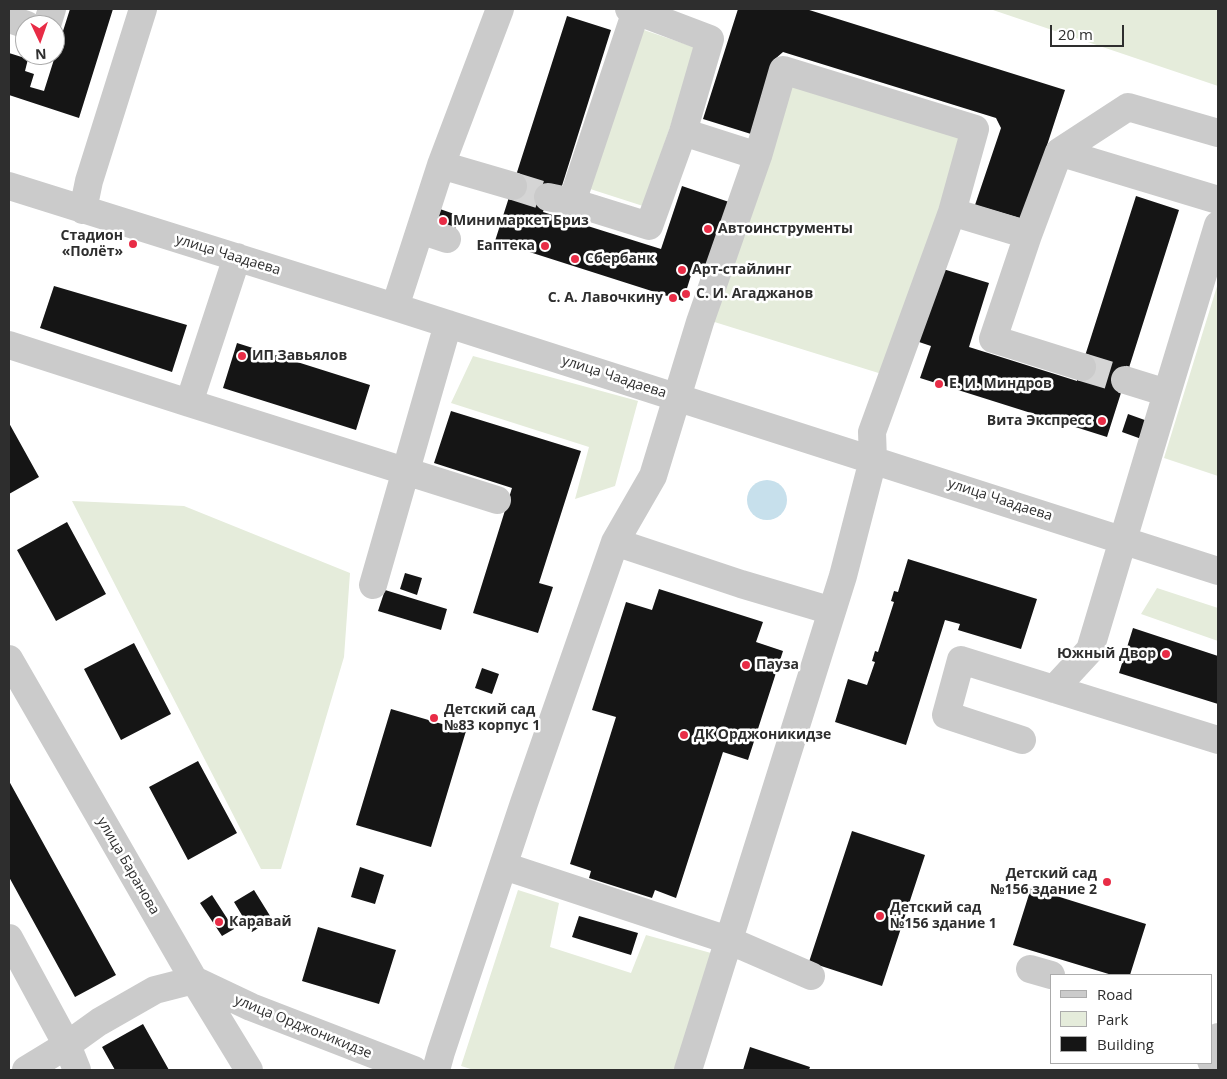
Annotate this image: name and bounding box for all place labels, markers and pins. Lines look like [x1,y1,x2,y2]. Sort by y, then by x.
place label: Минимаркет Бриз [453,213,589,229]
marker: Минимаркет Бриз [437,215,449,227]
place label: Автоинструменты [718,221,853,237]
marker: Автоинструменты [702,223,714,235]
place label: Стадион «Полёт» [61,228,123,260]
marker: Стадион «Полёт» [127,238,139,250]
place label: Еаптека [476,238,535,254]
marker: Еаптека [539,240,551,252]
place label: Сбербанк [585,251,655,267]
marker: Сбербанк [569,253,581,265]
place label: Арт-стайлинг [692,262,791,278]
marker: Арт-стайлинг [676,264,688,276]
place label: С. И. Агаджанов [696,286,813,302]
marker: С. И. Агаджанов [680,288,692,300]
place label: С. А. Лавочкину [548,290,663,306]
marker: С. А. Лавочкину [667,292,679,304]
place label: ИП Завьялов [252,348,347,364]
marker: ИП Завьялов [236,350,248,362]
place label: Е. И. Миндров [949,376,1052,392]
marker: Е. И. Миндров [933,378,945,390]
place label: Вита Экспресс [987,413,1092,429]
marker: Вита Экспресс [1096,415,1108,427]
place label: Южный Двор [1057,646,1156,662]
marker: Южный Двор [1160,648,1172,660]
place label: Пауза [756,657,799,673]
marker: Пауза [740,659,752,671]
place label: Детский сад №83 корпус 1 [444,702,540,734]
marker: Детский сад №83 корпус 1 [428,712,440,724]
place label: ДК Орджоникидзе [694,727,831,743]
marker: ДК Орджоникидзе [678,729,690,741]
place label: Детский сад №156 здание 2 [990,866,1097,899]
marker: Детский сад №156 здание 2 [1101,876,1113,888]
place label: Детский сад №156 здание 1 [890,900,997,932]
marker: Детский сад №156 здание 1 [874,910,886,922]
place label: Каравай [229,914,292,930]
marker: Каравай [213,916,225,928]

